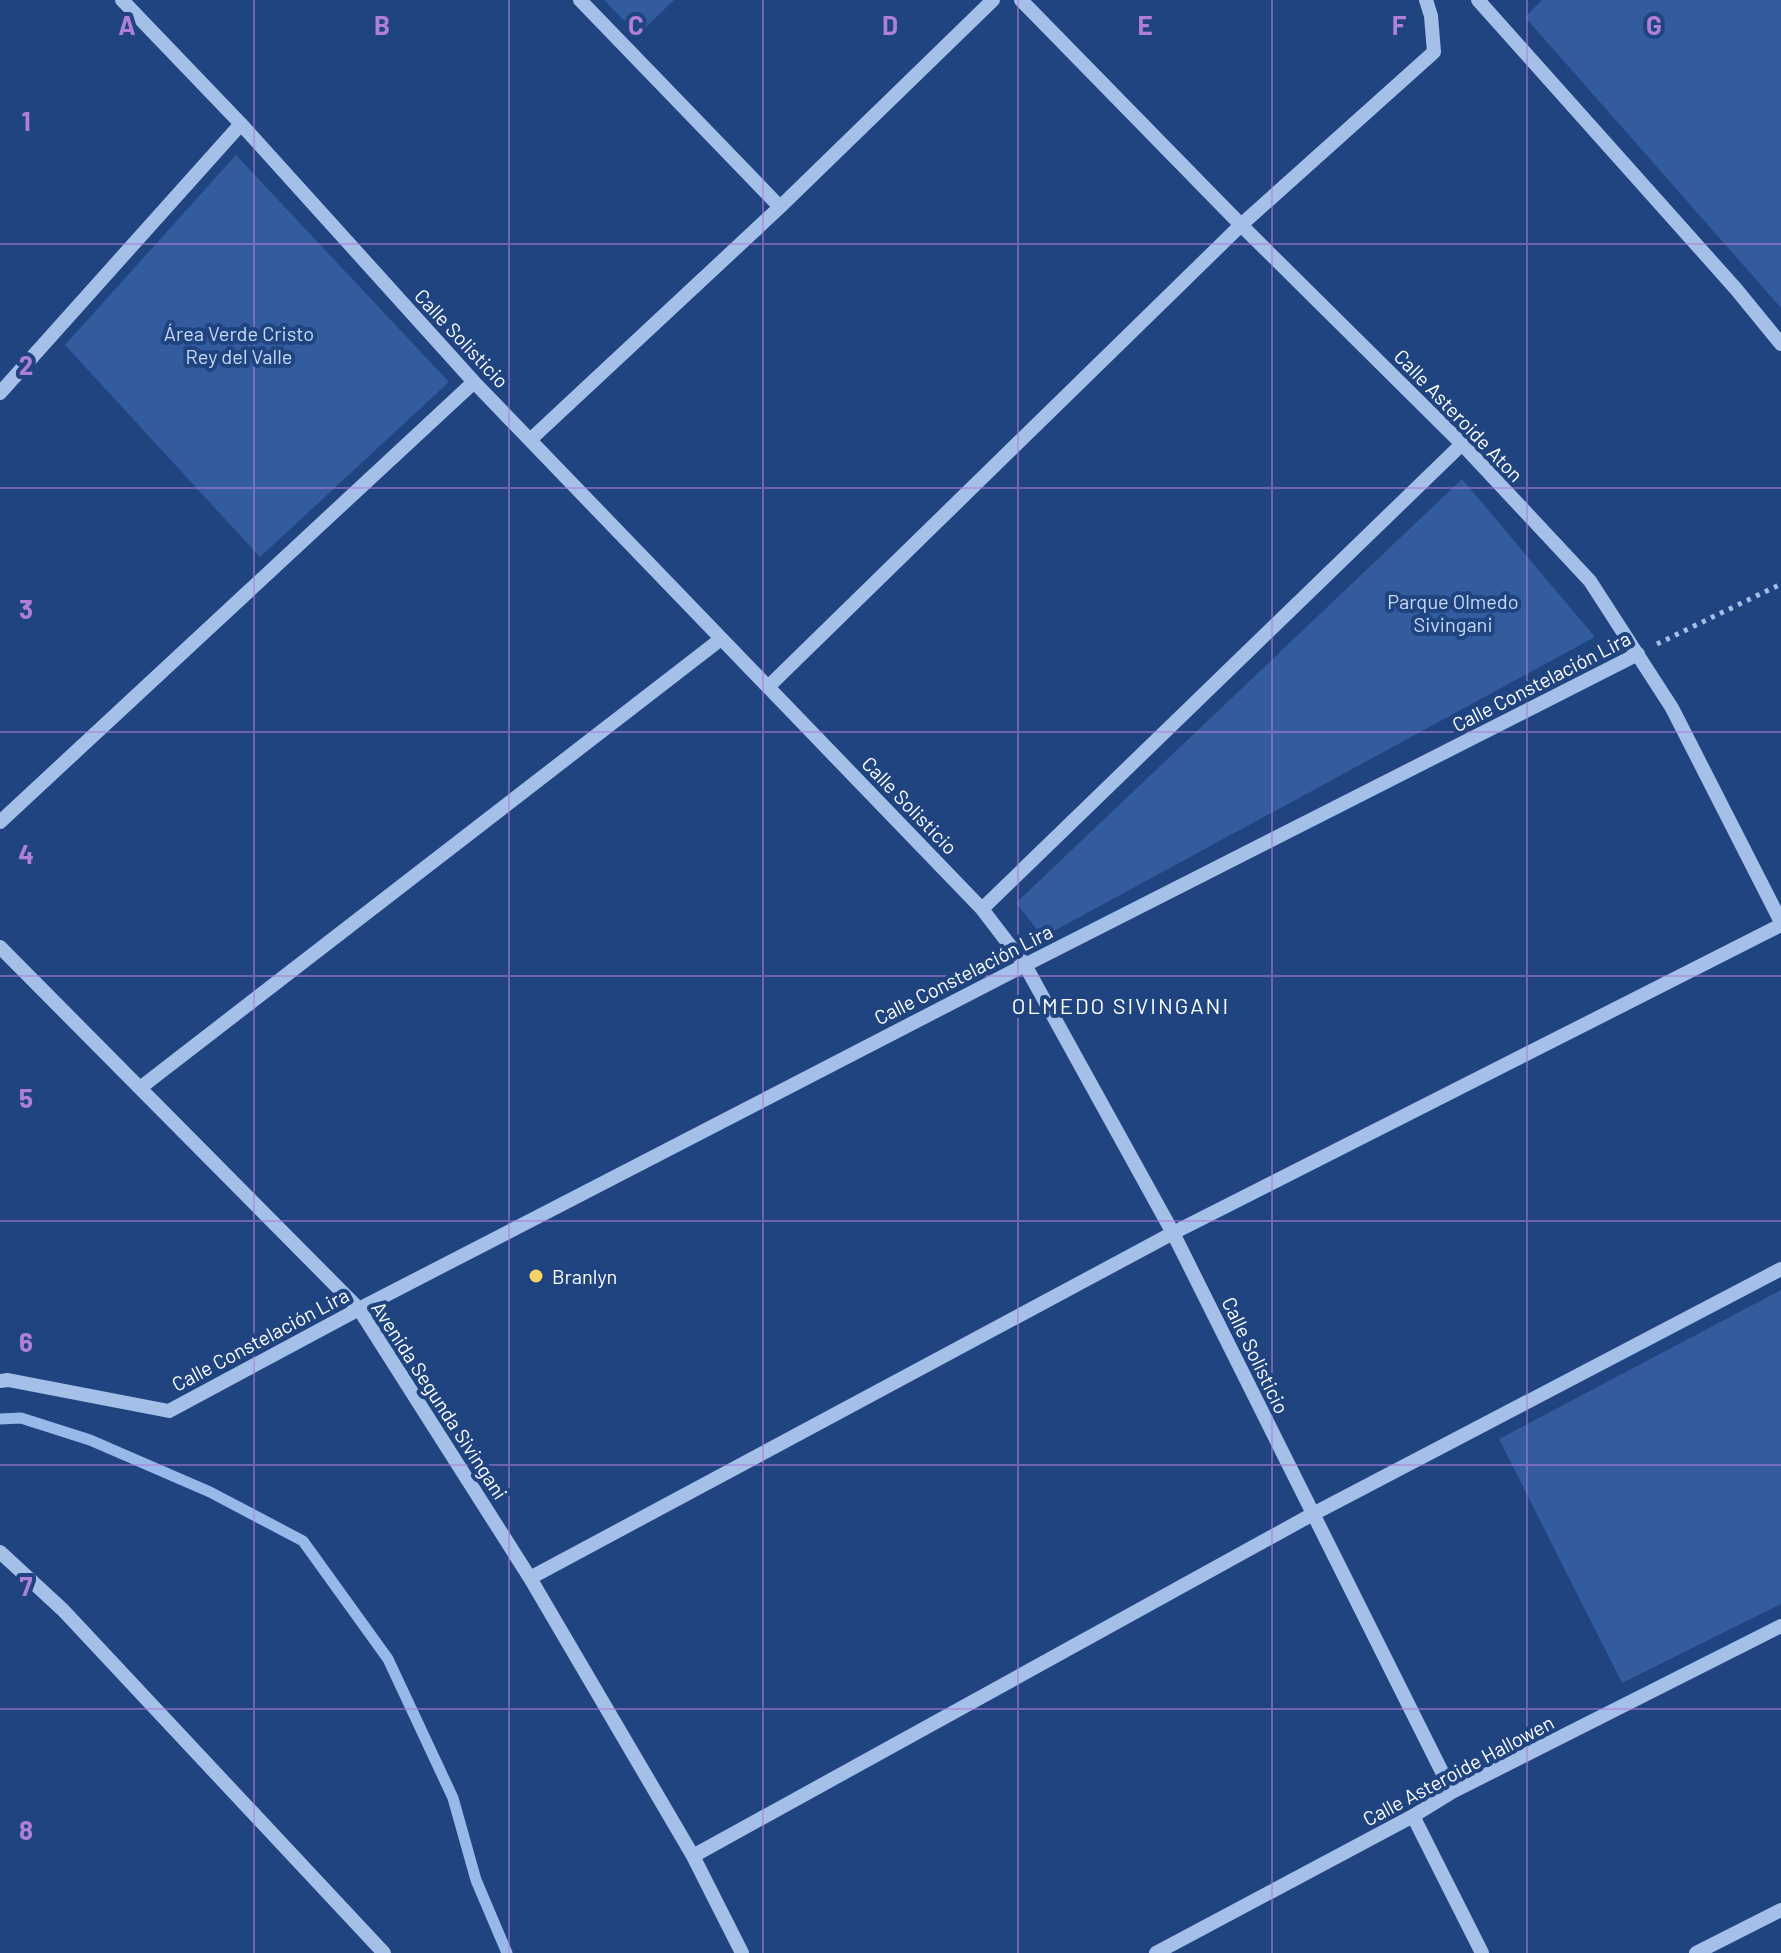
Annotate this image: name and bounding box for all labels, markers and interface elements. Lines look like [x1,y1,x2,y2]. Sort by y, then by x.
text: A [118,9,136,40]
text: B [374,9,390,40]
text: C [628,9,644,40]
text: D [882,9,898,40]
text: E [1137,9,1153,40]
text: F [1392,9,1407,40]
text: G [1646,9,1662,40]
text: 1 [21,105,31,136]
street label: Calle Solisticio [410,283,514,393]
park label: Área Verde Cristo Rey del Valle [164,321,314,368]
street label: Calle Asteroide Aton [1390,344,1528,486]
text: 2 [19,349,33,380]
park label: Parque Olmedo Sivingani [1387,589,1519,636]
text: 3 [19,593,33,624]
street label: Calle Constelación Lira [1448,626,1634,736]
street label: Calle Solisticio [857,751,963,859]
text: 4 [18,838,34,869]
street label: Calle Constelación Lira [870,919,1056,1029]
district label: OLMEDO SIVINGANI [1012,992,1230,1018]
text: 5 [19,1082,33,1113]
place label: Branlyn [552,1264,617,1288]
marker: Branlyn [527,1267,545,1285]
street label: Calle Constelación Lira [167,1282,353,1396]
street label: Calle Solisticio [1217,1293,1295,1417]
street label: Avenida Segunda Sivingani [367,1297,513,1503]
text: 6 [19,1326,33,1357]
text: 7 [20,1570,33,1601]
street label: Calle Asteroide Hallowen [1358,1709,1558,1831]
text: 8 [19,1814,33,1845]

